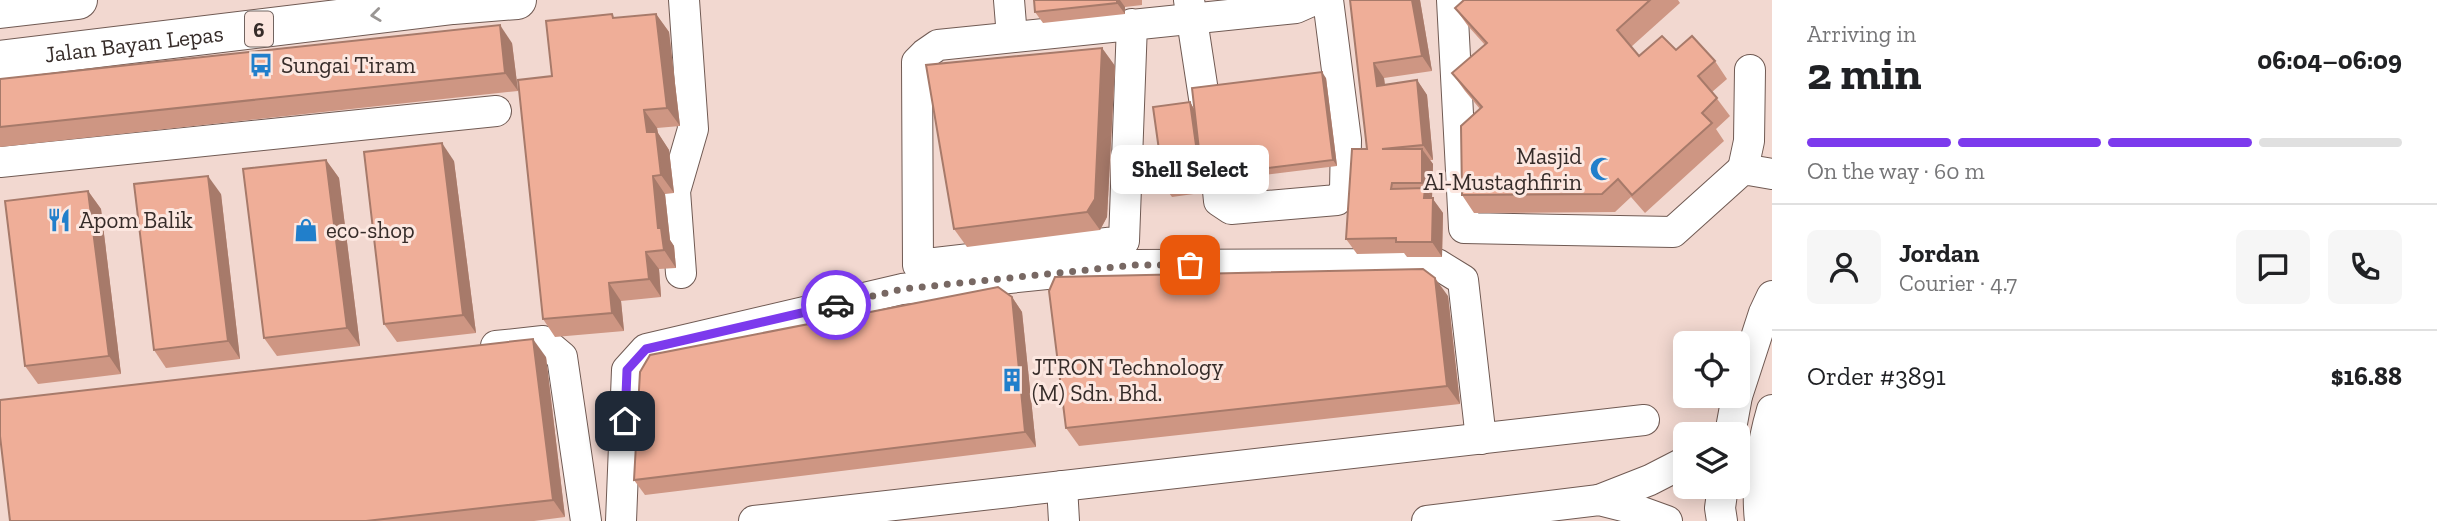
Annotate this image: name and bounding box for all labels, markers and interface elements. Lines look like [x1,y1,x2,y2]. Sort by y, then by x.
one-way arrow [370,7,382,22]
road number: 6 [245,12,273,46]
street label: Jalan Bayan Lepas [43,19,225,68]
text: Arriving in [1807,20,1916,48]
text: 06:04–06:09 [2257,44,2402,76]
text: 2 min [1807,46,1922,101]
bus stop icon: Sungai Tiram [247,51,275,79]
place label: Sungai Tiram [281,51,416,79]
place label: Masjid Al-Mustaghfirin [1424,142,1582,196]
callout: Shell Select [1111,146,1269,195]
text: Shell Select [1132,155,1248,183]
mosque icon: Masjid Al-Mustaghfirin [1588,155,1616,183]
text: On the way · 60 m [1807,157,1985,185]
restaurant icon: Apom Balik [45,206,73,234]
place label: Apom Balik [79,206,193,234]
shop icon: eco-shop [292,216,320,244]
place label: eco-shop [326,216,415,244]
button: person [1807,230,1881,304]
button: chat [2236,230,2310,304]
button: phone [2328,230,2402,304]
pin [1160,235,1220,295]
text: Jordan [1899,237,1979,269]
icon: bag [1171,246,1209,284]
text: Courier · 4.7 [1899,269,2017,297]
courier [801,270,871,340]
icon: car [817,286,855,324]
map controls [1673,331,1750,499]
button: locate [1673,331,1750,408]
place label: JTRON Technology (M) Sdn. Bhd. [1032,353,1224,407]
text: Order #3891 [1807,360,1946,392]
text: $16.88 [2331,360,2402,392]
building icon: JTRON Technology (M) Sdn. Bhd. [998,366,1026,394]
pin [595,391,655,451]
icon: home [606,402,644,440]
button: layers [1673,422,1750,499]

